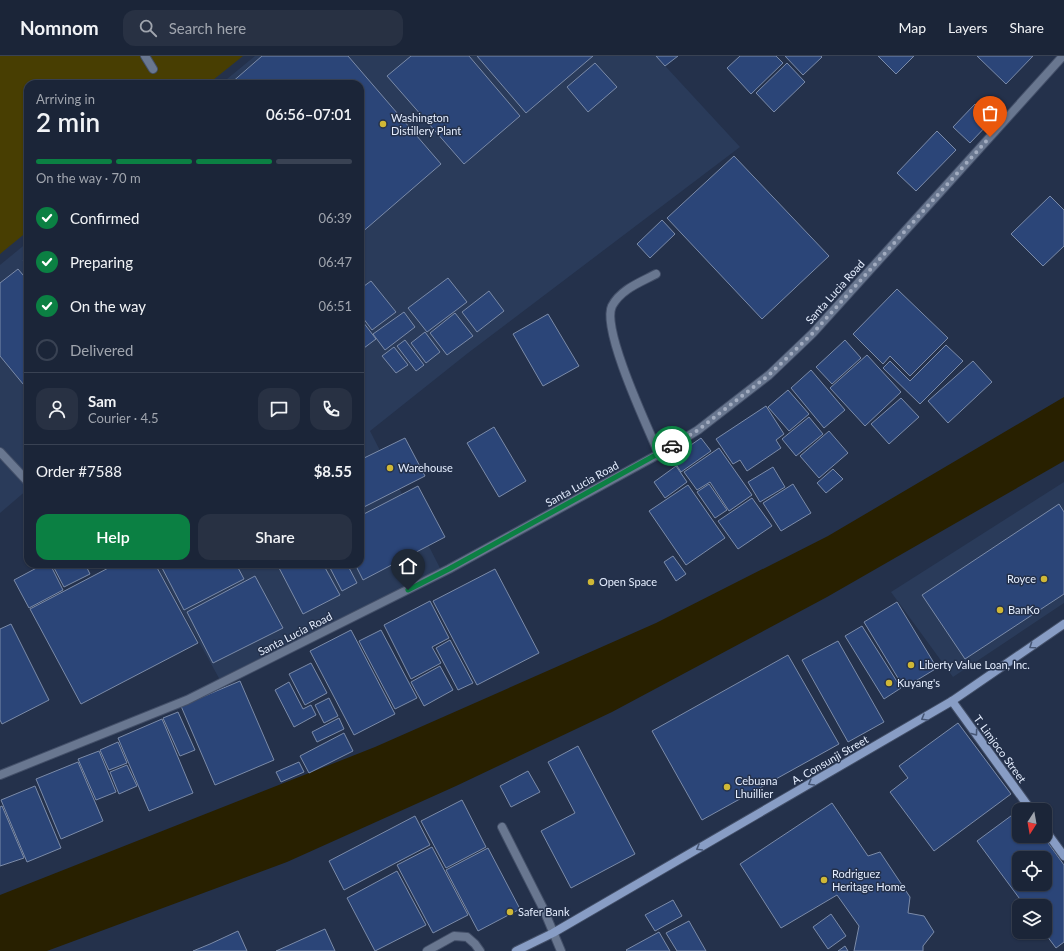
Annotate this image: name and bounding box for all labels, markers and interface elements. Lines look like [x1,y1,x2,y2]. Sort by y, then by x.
search box [123,10,403,46]
text: Nomnom [20,16,99,39]
icon: search [137,17,159,39]
text: Search here [169,19,246,37]
text: Map [898,19,926,36]
text: Layers [948,19,988,36]
text: Share [1010,19,1044,36]
text: Arriving in [36,91,95,107]
pin [973,96,1007,137]
icon: bag [979,102,1001,124]
text: 06:56–07:01 [266,105,352,123]
text: 2 min [36,106,100,138]
place label: Washington Distillery Plant [391,111,461,137]
marker: Washington Distillery Plant [378,119,388,129]
text: On the way · 70 m [36,170,141,186]
icon: check [36,207,58,229]
text: Confirmed [70,209,139,227]
text: 06:39 [319,210,352,226]
icon: check [36,251,58,273]
text: Preparing [70,253,133,271]
text: 06:47 [319,254,352,270]
street label: Santa Lucia Road [802,257,867,326]
icon: check [36,295,58,317]
text: On the way [70,297,146,315]
text: 06:51 [319,298,352,314]
text: Delivered [70,341,133,359]
button: person [36,388,78,430]
button: chat [258,388,300,430]
button: phone [310,388,352,430]
text: Sam [88,392,116,410]
text: Courier · 4.5 [88,410,159,426]
courier [652,426,692,466]
icon: car [661,435,683,457]
street label: Santa Lucia Road [543,458,621,509]
place label: Warehouse [398,461,453,474]
text: Order #7588 [36,462,122,480]
text: $8.55 [314,462,352,480]
marker: Warehouse [385,463,395,473]
button: Help [36,514,190,560]
button: Share [198,514,352,560]
pin [391,549,425,590]
icon: home [397,555,419,577]
place label: Royce [1007,572,1036,585]
marker: Royce [1039,574,1049,584]
place label: Open Space [599,575,657,588]
marker: Open Space [586,577,596,587]
place label: BanKo [1008,603,1040,616]
marker: BanKo [995,605,1005,615]
street label: Santa Lucia Road [255,609,334,658]
one-way arrow [1029,641,1036,649]
place label: Liberty Value Loan, Inc. [919,658,1030,671]
marker: Liberty Value Loan, Inc. [906,660,916,670]
place label: Kuyang's [897,676,940,689]
marker: Kuyang's [884,678,894,688]
street label: T. Limjoco Street [971,712,1029,785]
one-way arrow [921,713,928,720]
one-way arrow [970,729,978,736]
street label: A. Consunji Street [789,732,871,787]
place label: Cebuana Lhuillier [735,774,777,800]
one-way arrow [808,779,815,786]
marker: Cebuana Lhuillier [722,782,732,792]
north arrow [1012,803,1052,843]
map controls [1012,803,1052,939]
one-way arrow [696,844,703,851]
button: locate [1012,851,1052,891]
place label: Rodriguez Heritage Home [832,867,906,893]
marker: Rodriguez Heritage Home [819,875,829,885]
button: layers [1012,899,1052,939]
place label: Safer Bank [518,905,570,918]
marker: Safer Bank [505,907,515,917]

